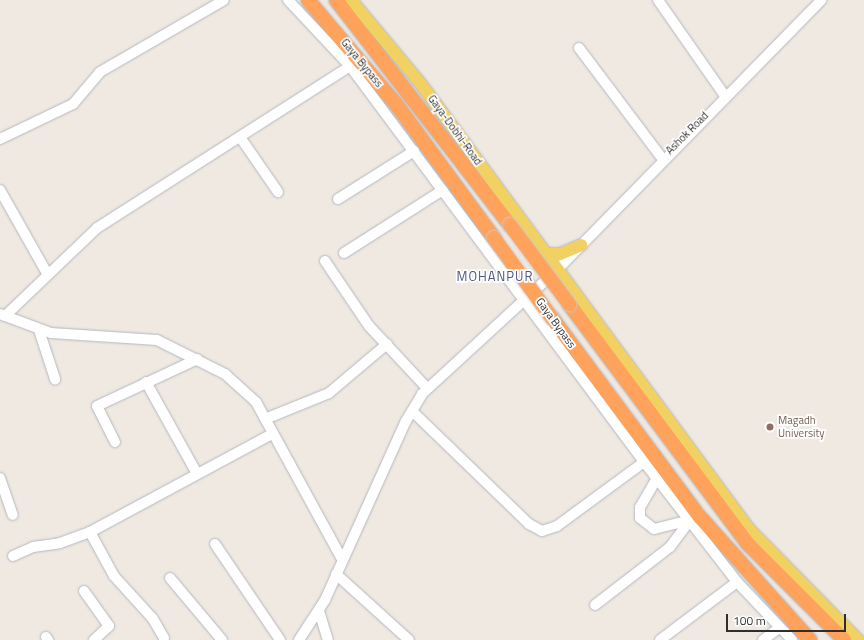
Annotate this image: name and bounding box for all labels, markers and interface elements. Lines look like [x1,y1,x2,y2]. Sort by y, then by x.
street label: Gaya Bypass [338,36,386,90]
street label: Gaya-Dobhi-Road [425,92,485,168]
street label: Ashok Road [663,109,711,157]
district label: MOHANPUR [457,268,533,284]
street label: Gaya Bypass [533,295,579,351]
place label: Magadh University [778,414,825,440]
marker: Magadh University [765,422,775,432]
scale bar [728,606,848,632]
text: 100 m [733,611,766,630]

